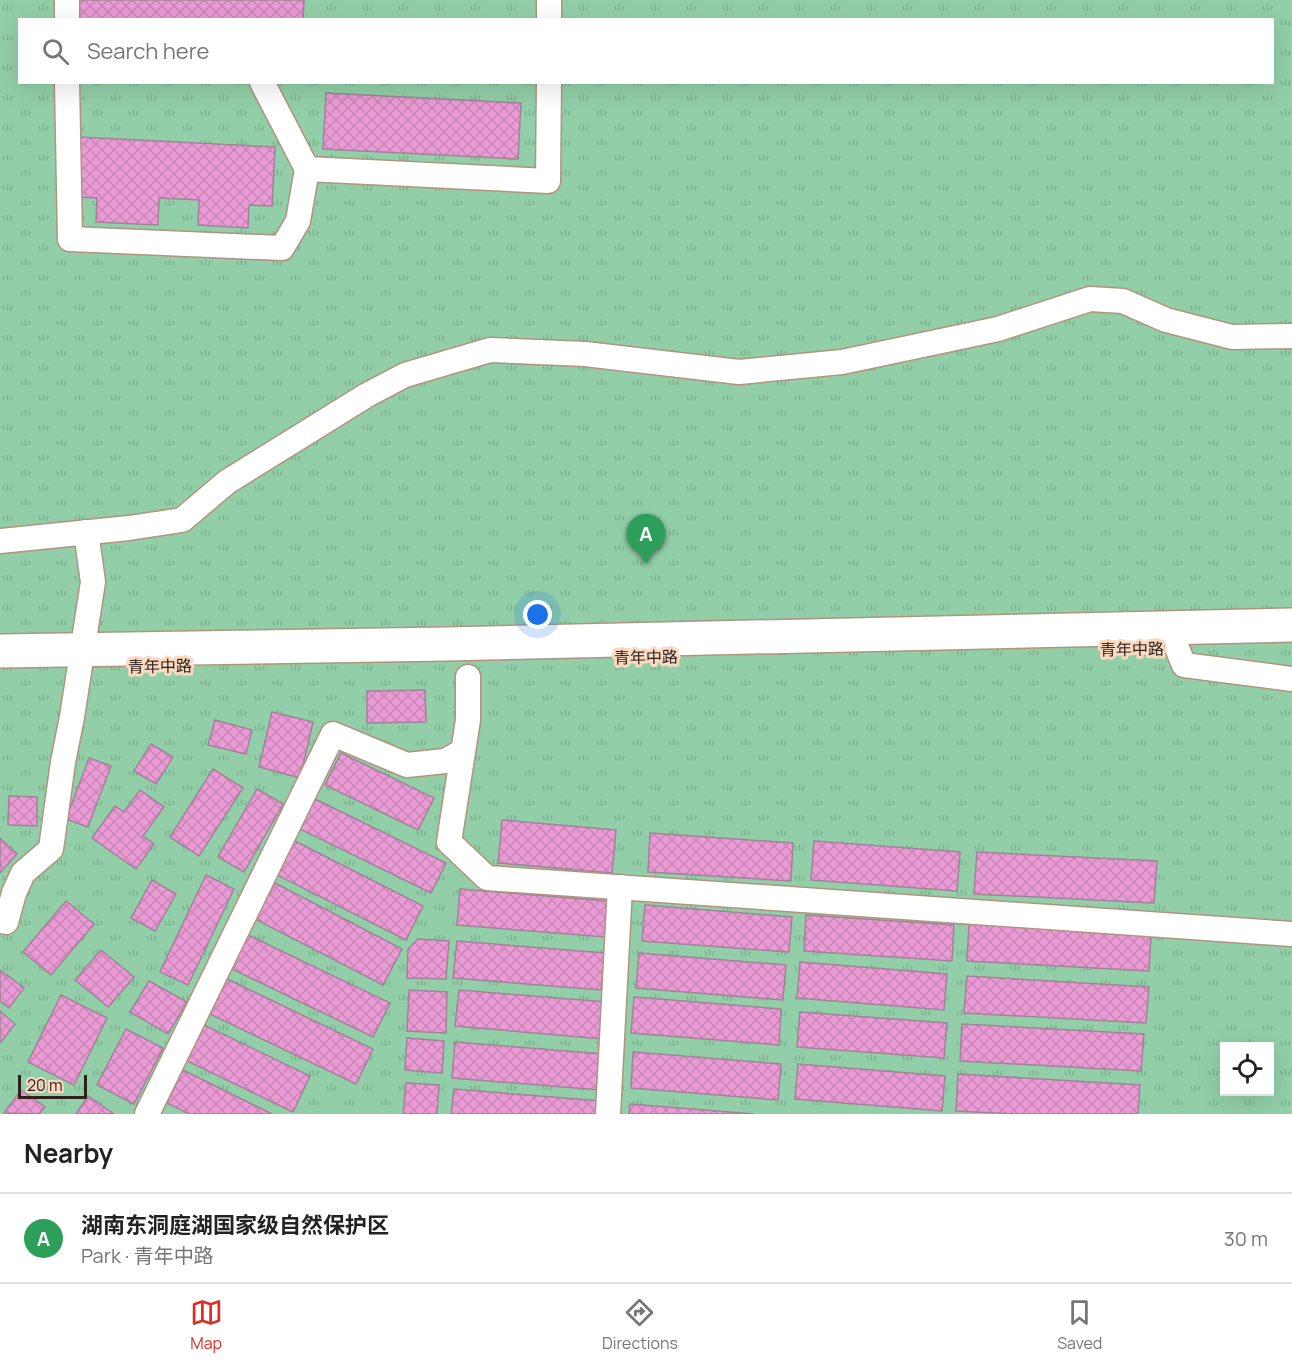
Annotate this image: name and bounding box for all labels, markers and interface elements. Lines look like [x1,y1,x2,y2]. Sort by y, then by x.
search box [18,18,1274,84]
icon: search [39,35,72,68]
text: Search here [87,36,209,66]
pin: A [626,514,666,564]
your location [523,600,552,629]
street label: 青年中路 [1100,637,1164,661]
street label: 青年中路 [614,645,678,669]
street label: 青年中路 [128,654,192,678]
map controls [1220,1042,1274,1096]
button: locate [1220,1042,1274,1096]
scale bar [18,1072,87,1100]
text: 20 m [27,1074,63,1096]
text: Nearby [24,1135,113,1171]
text: 湖南东洞庭湖国家级自然保护区 [81,1210,389,1240]
text: A [37,1225,50,1252]
text: 30 m [1224,1225,1268,1252]
text: Park · 青年中路 [81,1242,213,1269]
tab: Map [190,1296,223,1354]
tab: Directions [602,1296,678,1354]
tab: Saved [1057,1296,1102,1354]

